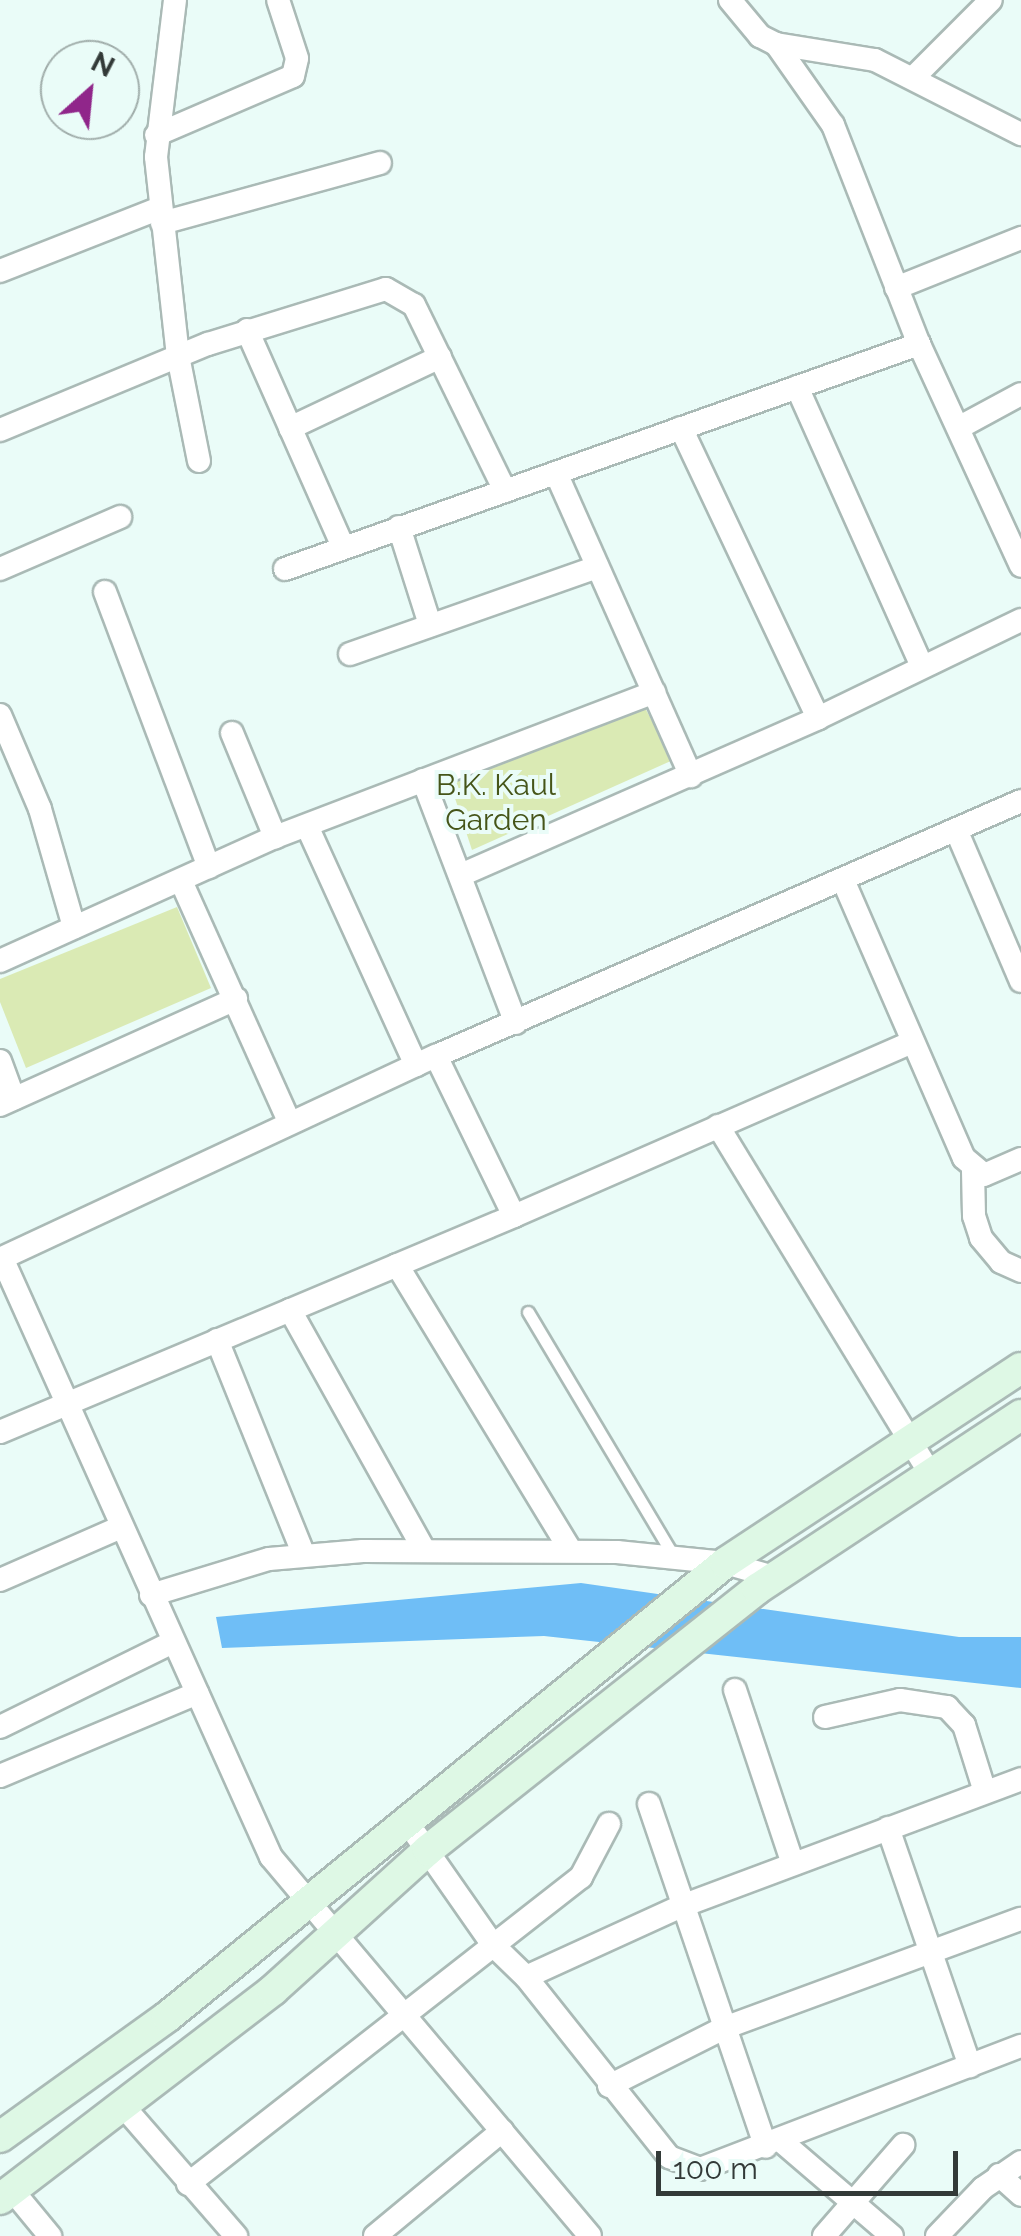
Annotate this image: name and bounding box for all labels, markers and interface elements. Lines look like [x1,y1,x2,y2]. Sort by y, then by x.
north arrow [40,40,140,140]
text: N [86,45,120,84]
park label: B.K. Kaul Garden [436,767,556,838]
scale bar [661,2131,964,2193]
text: 100 m [673,2151,758,2186]

